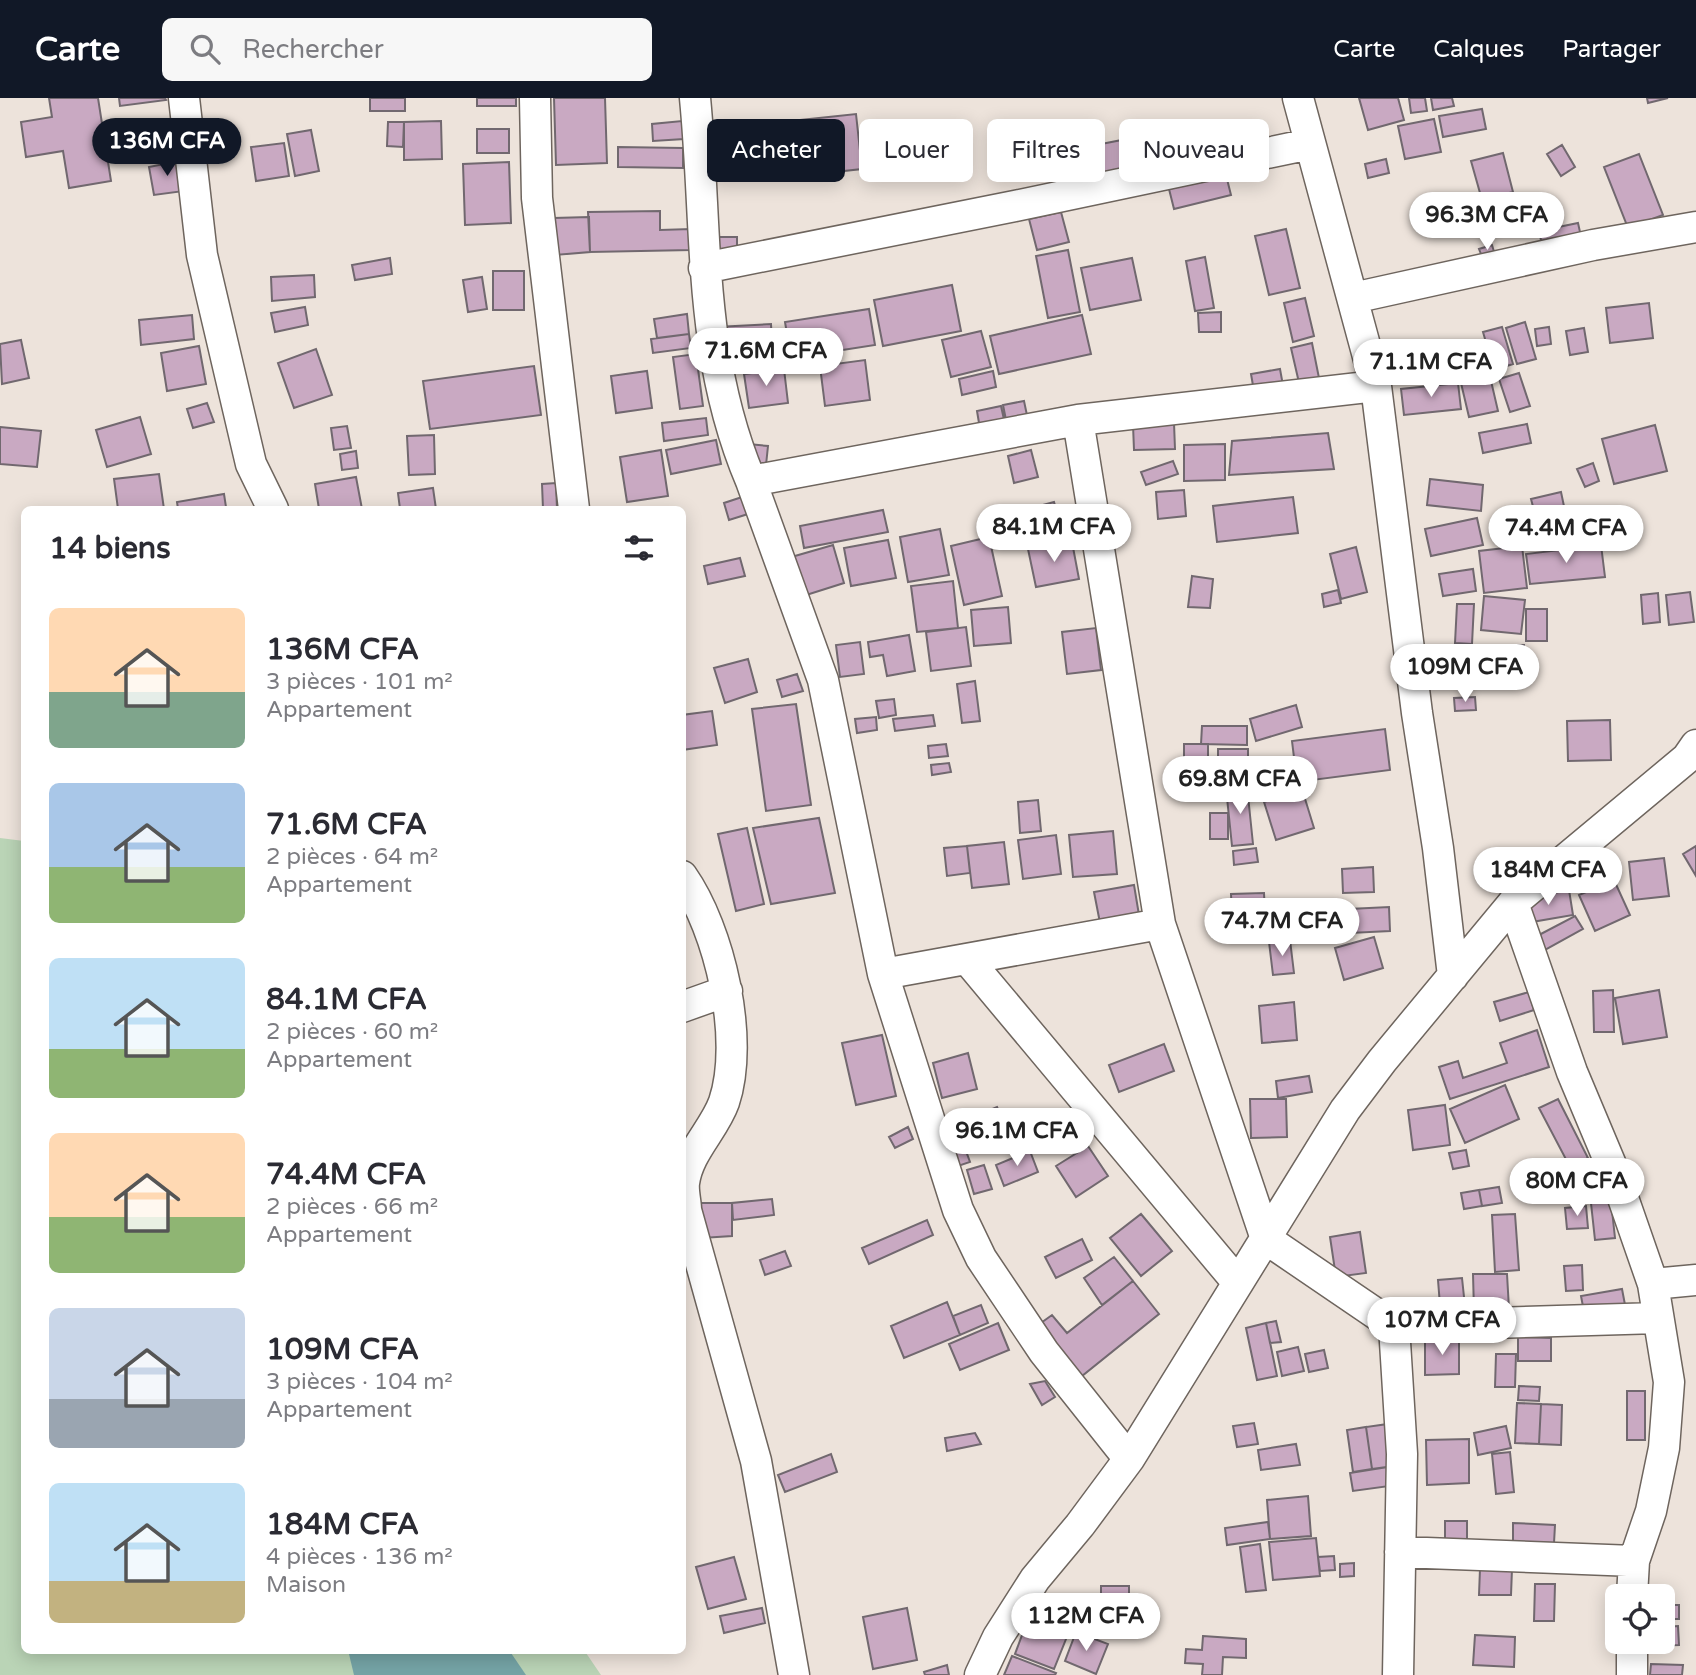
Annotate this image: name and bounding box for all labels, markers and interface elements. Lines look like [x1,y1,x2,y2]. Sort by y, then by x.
search box [162,18,652,81]
text: Carte [35,30,120,69]
icon: search [186,30,224,68]
text: Rechercher [242,34,384,65]
text: Carte [1333,35,1395,64]
text: Calques [1433,35,1524,64]
text: Partager [1562,35,1661,64]
pin: 136M CFA [95,118,239,178]
chip: Acheter [707,119,845,182]
chip: Louer [859,119,973,182]
chip: Filtres [987,119,1105,182]
chip: Nouveau [1119,119,1269,182]
text: 136M CFA [108,127,226,155]
pin: 96.3M CFA [1407,192,1567,252]
text: 96.3M CFA [1425,201,1549,229]
pin: 71.6M CFA [686,328,846,388]
text: 71.6M CFA [704,337,828,365]
pin: 71.1M CFA [1351,340,1511,399]
text: 71.1M CFA [1369,348,1493,376]
pin: 84.1M CFA [974,504,1134,564]
pin: 74.4M CFA [1486,505,1646,565]
text: 84.1M CFA [992,513,1116,541]
text: 74.4M CFA [1505,514,1627,542]
icon: filters [620,529,658,567]
text: 14 biens [49,530,171,567]
text: 136M CFA [266,631,419,668]
icon: home [105,636,189,720]
pin: 109M CFA [1393,644,1537,704]
text: 109M CFA [1406,653,1524,681]
text: 3 pièces · 101 m² [266,668,453,696]
text: Appartement [266,696,412,724]
pin: 69.8M CFA [1160,756,1320,816]
text: 69.8M CFA [1178,765,1302,793]
text: 71.6M CFA [266,806,427,843]
icon: home [105,811,189,895]
text: 2 pièces · 64 m² [266,843,438,871]
pin: 184M CFA [1476,848,1620,907]
text: 184M CFA [1489,856,1607,884]
text: Appartement [266,871,412,899]
pin: 74.7M CFA [1202,898,1362,958]
text: 74.7M CFA [1220,907,1344,935]
text: 84.1M CFA [266,981,427,1018]
icon: home [105,986,189,1070]
text: 2 pièces · 60 m² [266,1018,438,1046]
text: Appartement [266,1046,412,1074]
pin: 96.1M CFA [937,1108,1097,1168]
text: 96.1M CFA [955,1117,1079,1145]
text: 74.4M CFA [266,1156,426,1193]
pin: 80M CFA [1512,1158,1642,1218]
icon: home [105,1161,189,1245]
text: 80M CFA [1525,1167,1629,1195]
text: 2 pièces · 66 m² [266,1193,438,1221]
text: Appartement [266,1221,412,1249]
pin: 107M CFA [1370,1298,1514,1357]
text: 107M CFA [1383,1306,1501,1334]
text: 109M CFA [266,1331,419,1368]
icon: home [105,1336,189,1420]
text: 3 pièces · 104 m² [266,1368,453,1396]
text: Appartement [266,1396,412,1424]
text: 184M CFA [266,1506,419,1543]
icon: home [105,1511,189,1595]
text: 4 pièces · 136 m² [266,1543,453,1571]
text: Maison [266,1571,346,1599]
map controls [1605,1584,1675,1654]
button: locate [1605,1584,1675,1654]
pin: 112M CFA [1014,1594,1158,1653]
text: 112M CFA [1027,1602,1145,1630]

